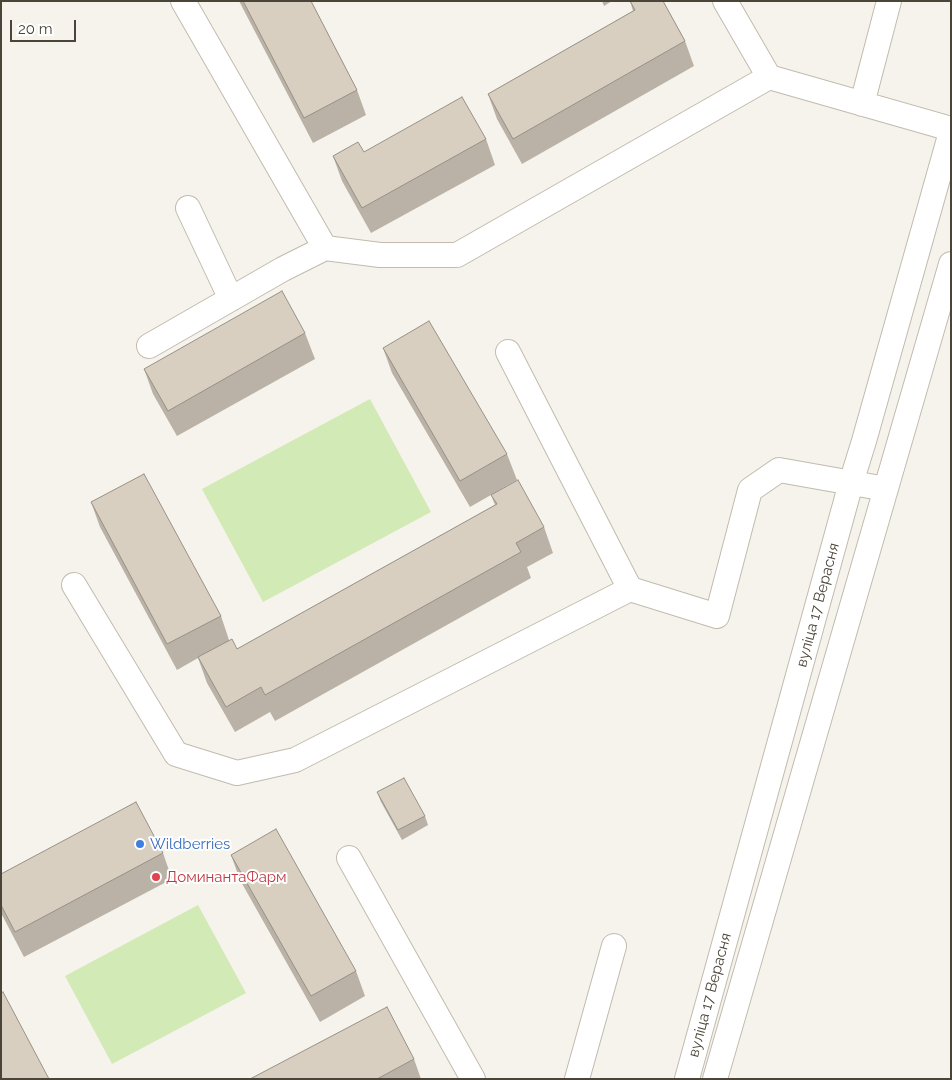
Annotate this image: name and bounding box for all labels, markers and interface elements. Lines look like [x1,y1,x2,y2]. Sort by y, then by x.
scale bar [12,10,79,42]
text: 20 m [18,20,53,38]
street label: вуліца 17 Верасня [793,541,843,669]
place label: Wildberries [150,835,230,853]
marker: Wildberries [134,838,146,850]
place label: ДоминантаФарм [166,868,287,886]
marker: ДоминантаФарм [150,871,162,883]
street label: вуліца 17 Верасня [685,931,735,1059]

